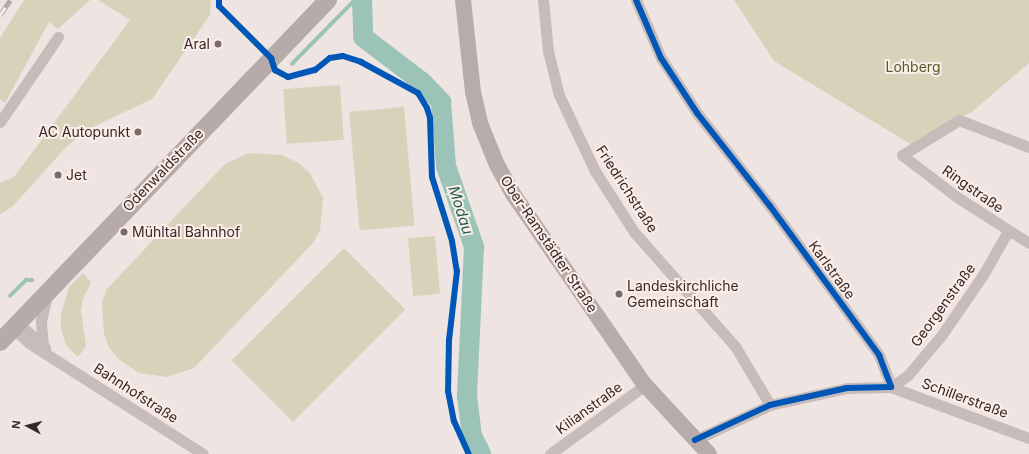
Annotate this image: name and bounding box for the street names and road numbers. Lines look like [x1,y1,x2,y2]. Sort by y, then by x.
street label: Odenwaldstraße [119,125,207,215]
street label: Friedrichstraße [593,142,661,236]
street label: Ringstraße [939,162,1007,216]
street label: Ober-Ramstädter Straße [497,172,601,316]
street label: Karlstraße [805,238,859,302]
street label: Georgenstraße [907,260,979,350]
street label: Bahnhofstraße [91,360,181,426]
street label: Schillerstraße [919,375,1011,421]
street label: Kilianstraße [553,378,625,438]

